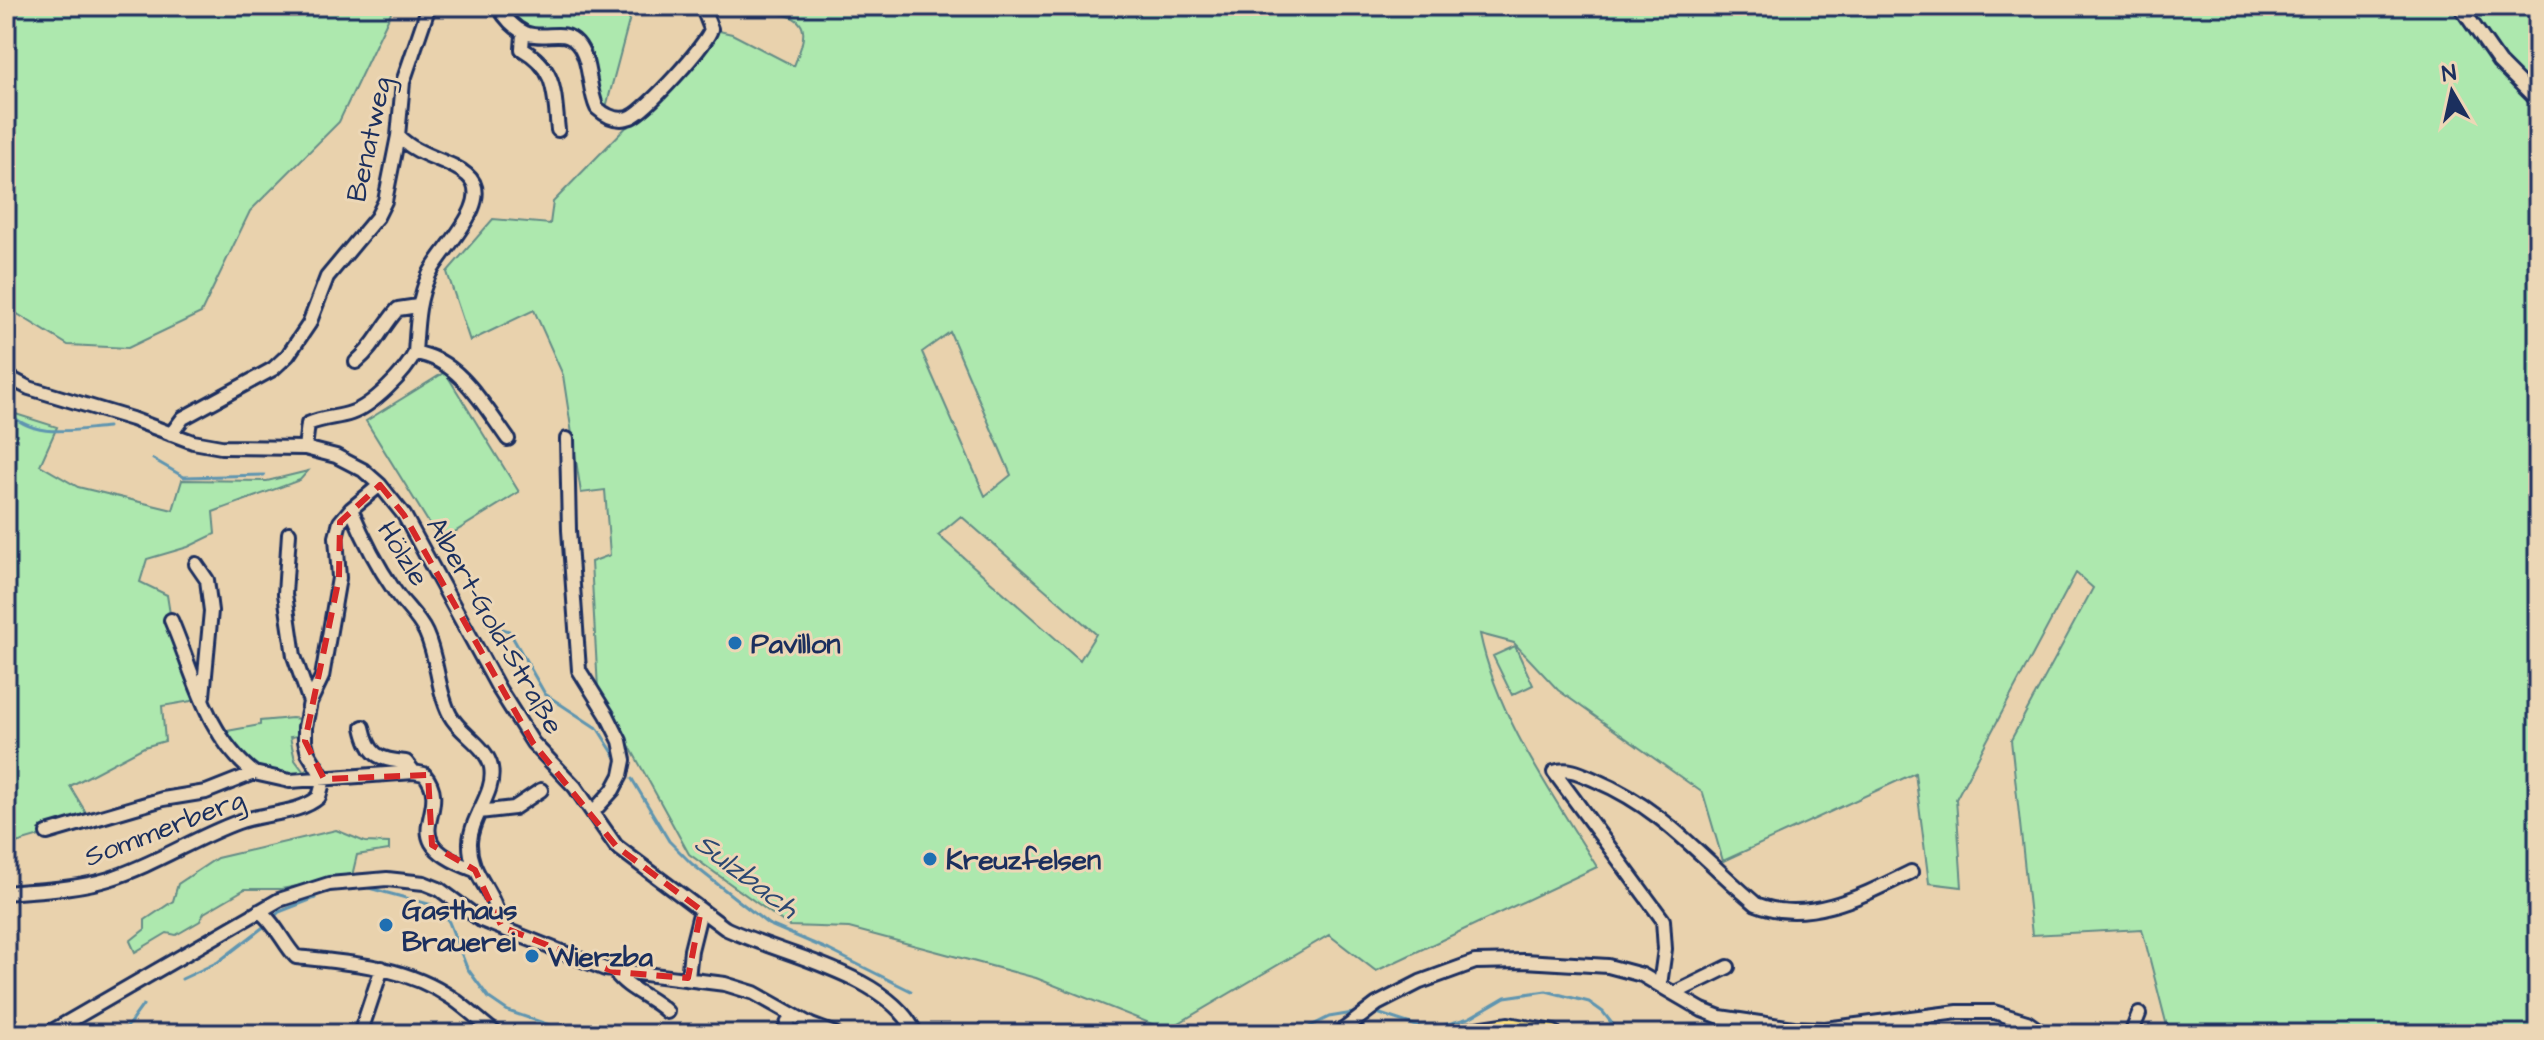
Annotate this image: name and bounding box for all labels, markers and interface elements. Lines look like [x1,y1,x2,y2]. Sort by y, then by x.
north arrow [2412,52,2492,132]
text: N [2440,57,2459,90]
street label: Benatweg [337,73,403,206]
street label: Albert-Gold-Straße [416,510,573,742]
street label: Hölzle [368,514,438,594]
place label: Pavillon [751,625,840,664]
marker: Pavillon [726,634,744,652]
street label: Sommerberg [79,780,251,878]
water label: Sulzbach [686,823,808,929]
place label: Kreuzfelsen [946,841,1101,880]
marker: Kreuzfelsen [921,850,939,868]
place label: Gasthaus Brauerei [402,891,517,962]
marker: Gasthaus Brauerei [377,916,395,934]
place label: Wierzba [547,938,654,977]
marker: Wierzba [523,947,541,965]

